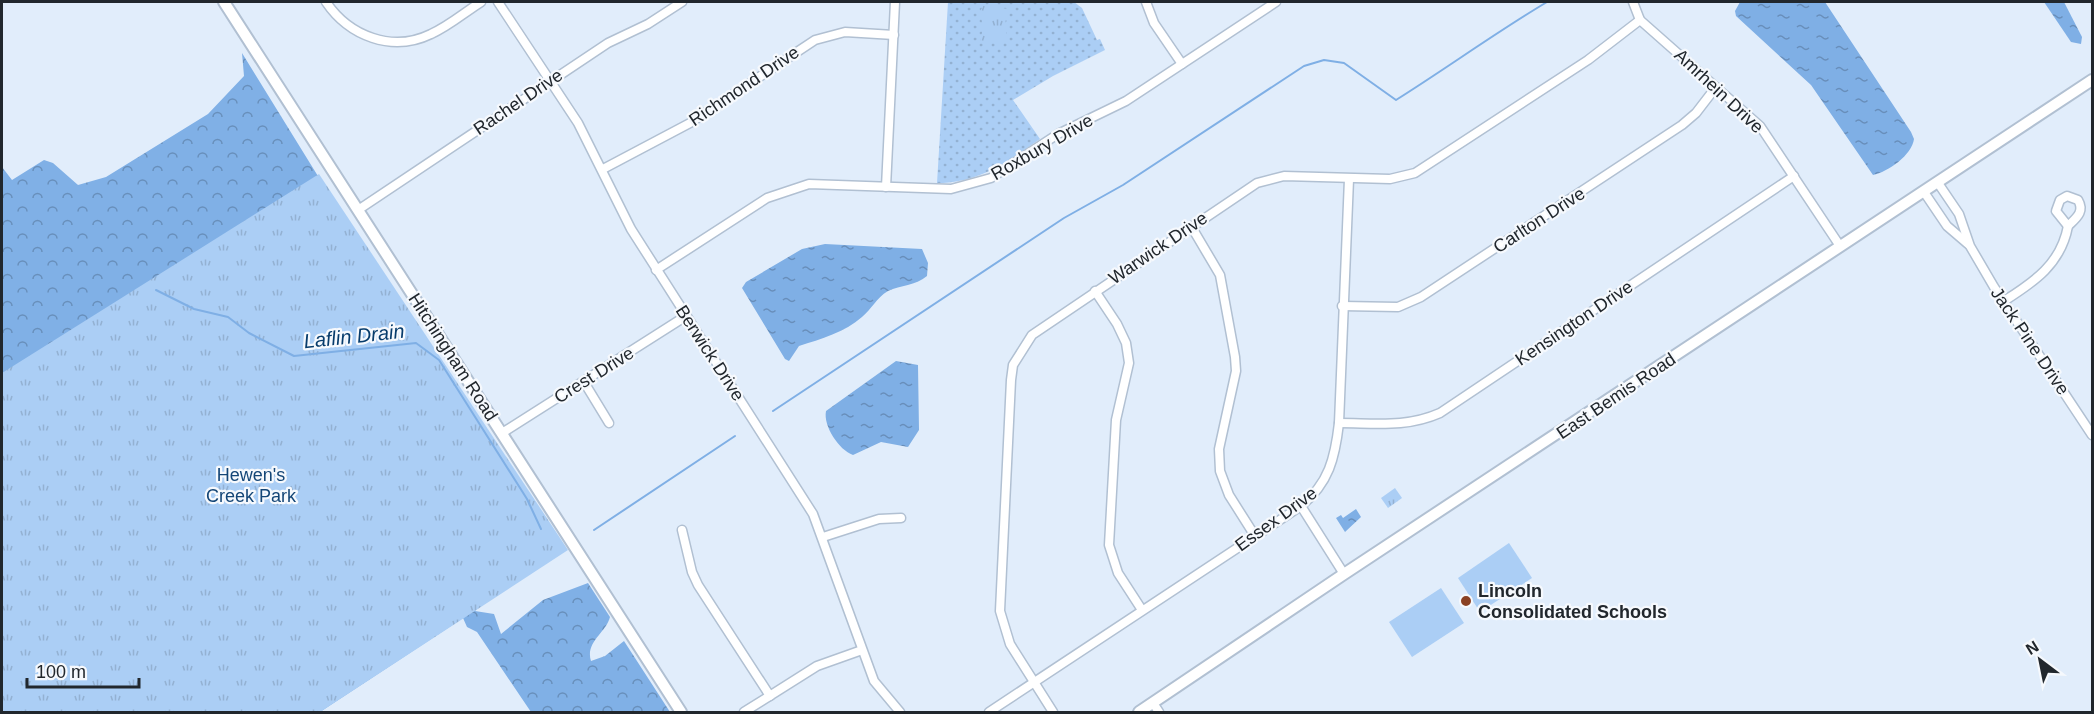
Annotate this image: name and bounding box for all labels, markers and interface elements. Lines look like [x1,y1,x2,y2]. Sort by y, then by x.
street label: Richmond Drive [685,42,803,130]
street label: Amrhein Drive [1670,45,1768,137]
street label: Rachel Drive [470,65,566,139]
street label: Roxbury Drive [988,110,1096,184]
street label: Carlton Drive [1490,183,1588,257]
street label: Warwick Drive [1105,208,1211,288]
street label: Kensington Drive [1512,276,1636,370]
street label: Jack Pine Drive [1987,284,2073,398]
street label: Hitchingham Road [404,289,502,425]
street label: Berwick Drive [672,301,748,405]
water label: Laflin Drain [303,320,405,352]
street label: Crest Drive [551,343,637,407]
street label: East Bemis Road [1553,349,1679,443]
park label: Hewen's Creek Park [206,465,297,506]
street label: Essex Drive [1231,483,1321,555]
place label: Lincoln Consolidated Schools [1478,581,1667,622]
marker: Lincoln Consolidated Schools [1459,594,1473,608]
north arrow [2010,630,2070,690]
text: N [2023,637,2042,658]
scale bar [27,651,140,689]
text: 100 m [36,662,86,682]

